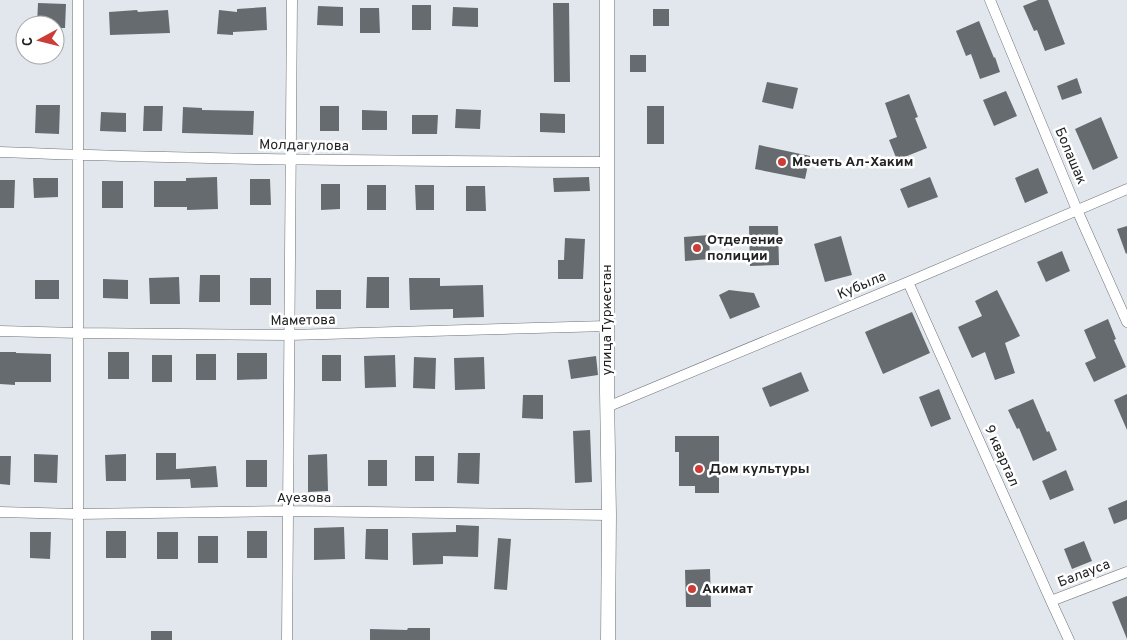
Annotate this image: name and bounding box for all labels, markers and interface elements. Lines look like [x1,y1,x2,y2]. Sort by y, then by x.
north arrow [15,15,65,65]
text: С [20,36,38,47]
street label: Болашак [1050,125,1090,187]
street label: Молдагулова [259,137,349,155]
place label: Мечеть Ал-Хаким [792,154,913,171]
marker: Мечеть Ал-Хаким [776,156,788,168]
place label: Отделение полиции [707,232,783,265]
marker: Отделение полиции [691,242,703,254]
street label: улица Туркестан [599,265,616,375]
street label: Кубыла [835,268,889,304]
street label: Маметова [270,312,336,330]
street label: 9 квартал [980,423,1022,489]
place label: Дом культуры [709,461,810,478]
marker: Дом культуры [693,463,705,475]
street label: Ауезова [277,490,331,507]
street label: Балауса [1055,556,1113,592]
place label: Акимат [702,581,753,598]
marker: Акимат [686,583,698,595]

